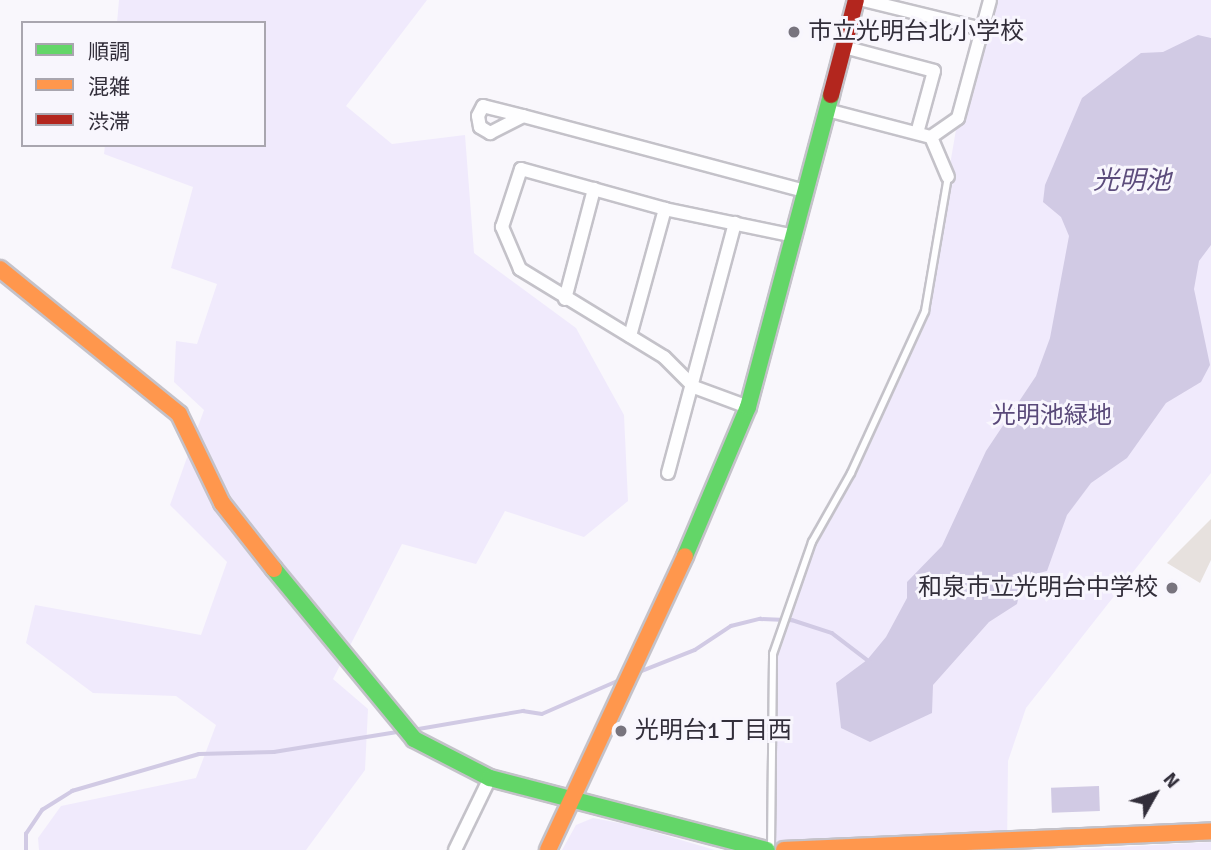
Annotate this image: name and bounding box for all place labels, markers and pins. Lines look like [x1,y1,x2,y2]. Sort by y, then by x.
place label: 市立光明台北小学校 [808,18,1024,46]
marker: 市立光明台北小学校 [786,24,802,40]
place label: 和泉市立光明台中学校 [918,574,1158,602]
marker: 和泉市立光明台中学校 [1164,580,1180,596]
place label: 光明台1丁目西 [635,717,792,745]
marker: 光明台1丁目西 [613,723,629,739]

